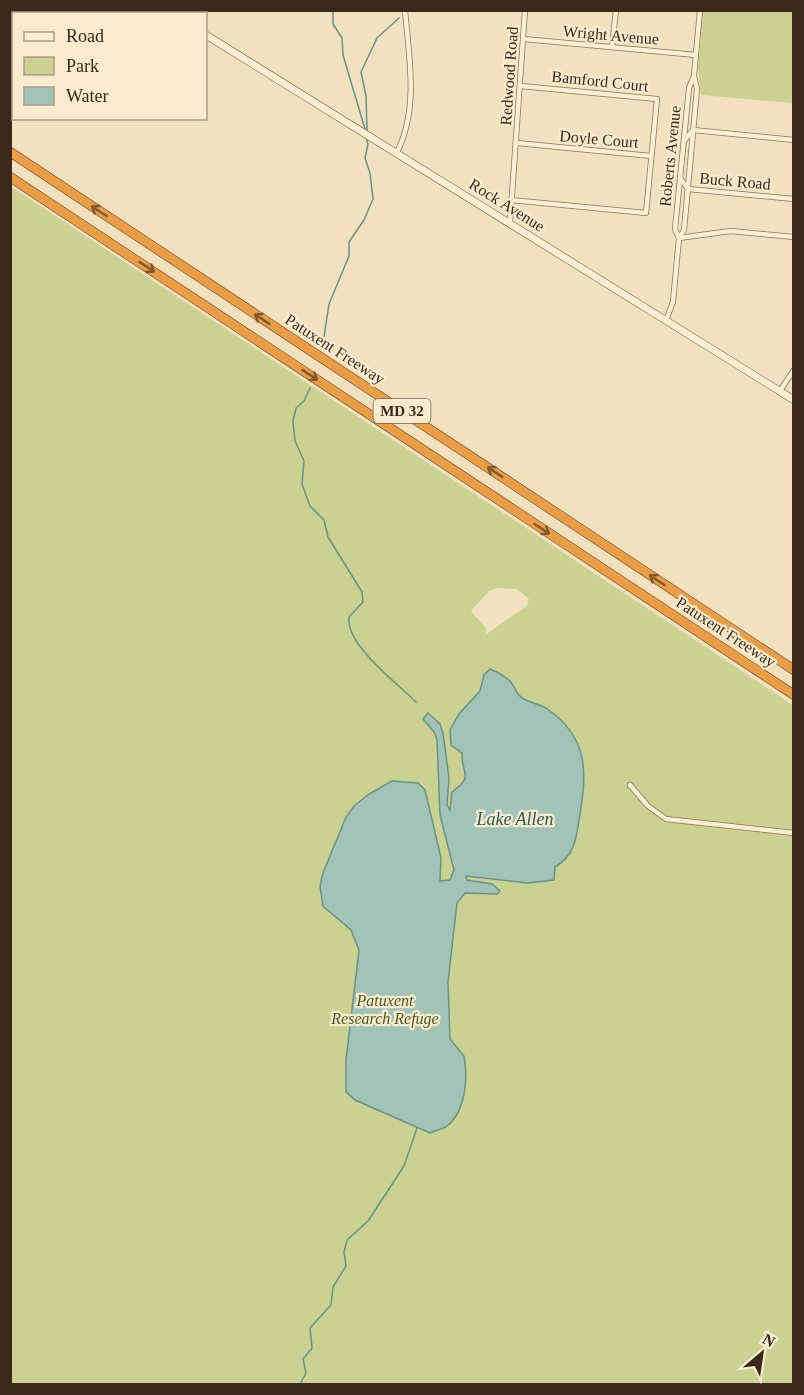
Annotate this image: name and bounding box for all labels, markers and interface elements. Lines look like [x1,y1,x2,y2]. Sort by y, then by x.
legend [12,12,207,120]
street label: Wright Avenue [562,22,660,49]
text: Road [66,26,104,46]
street label: Redwood Road [497,26,521,126]
text: Park [66,56,99,76]
street label: Bamford Court [551,67,650,95]
text: Water [66,86,109,106]
street label: Roberts Avenue [656,105,684,207]
street label: Doyle Court [559,127,640,152]
street label: Buck Road [699,169,771,193]
street label: Rock Avenue [466,175,548,235]
one-way arrow [91,205,108,217]
one-way arrow [138,261,155,273]
street label: Patuxent Freeway [282,311,388,388]
one-way arrow [254,312,271,324]
one-way arrow [301,368,318,381]
road number: MD 32 [374,399,430,423]
one-way arrow [486,466,503,479]
one-way arrow [534,522,551,535]
one-way arrow [649,574,666,586]
street label: Patuxent Freeway [673,594,779,671]
water label: Lake Allen [475,809,554,829]
park label: Patuxent Research Refuge [330,992,439,1028]
north arrow [732,1323,792,1383]
text: N [760,1330,779,1351]

